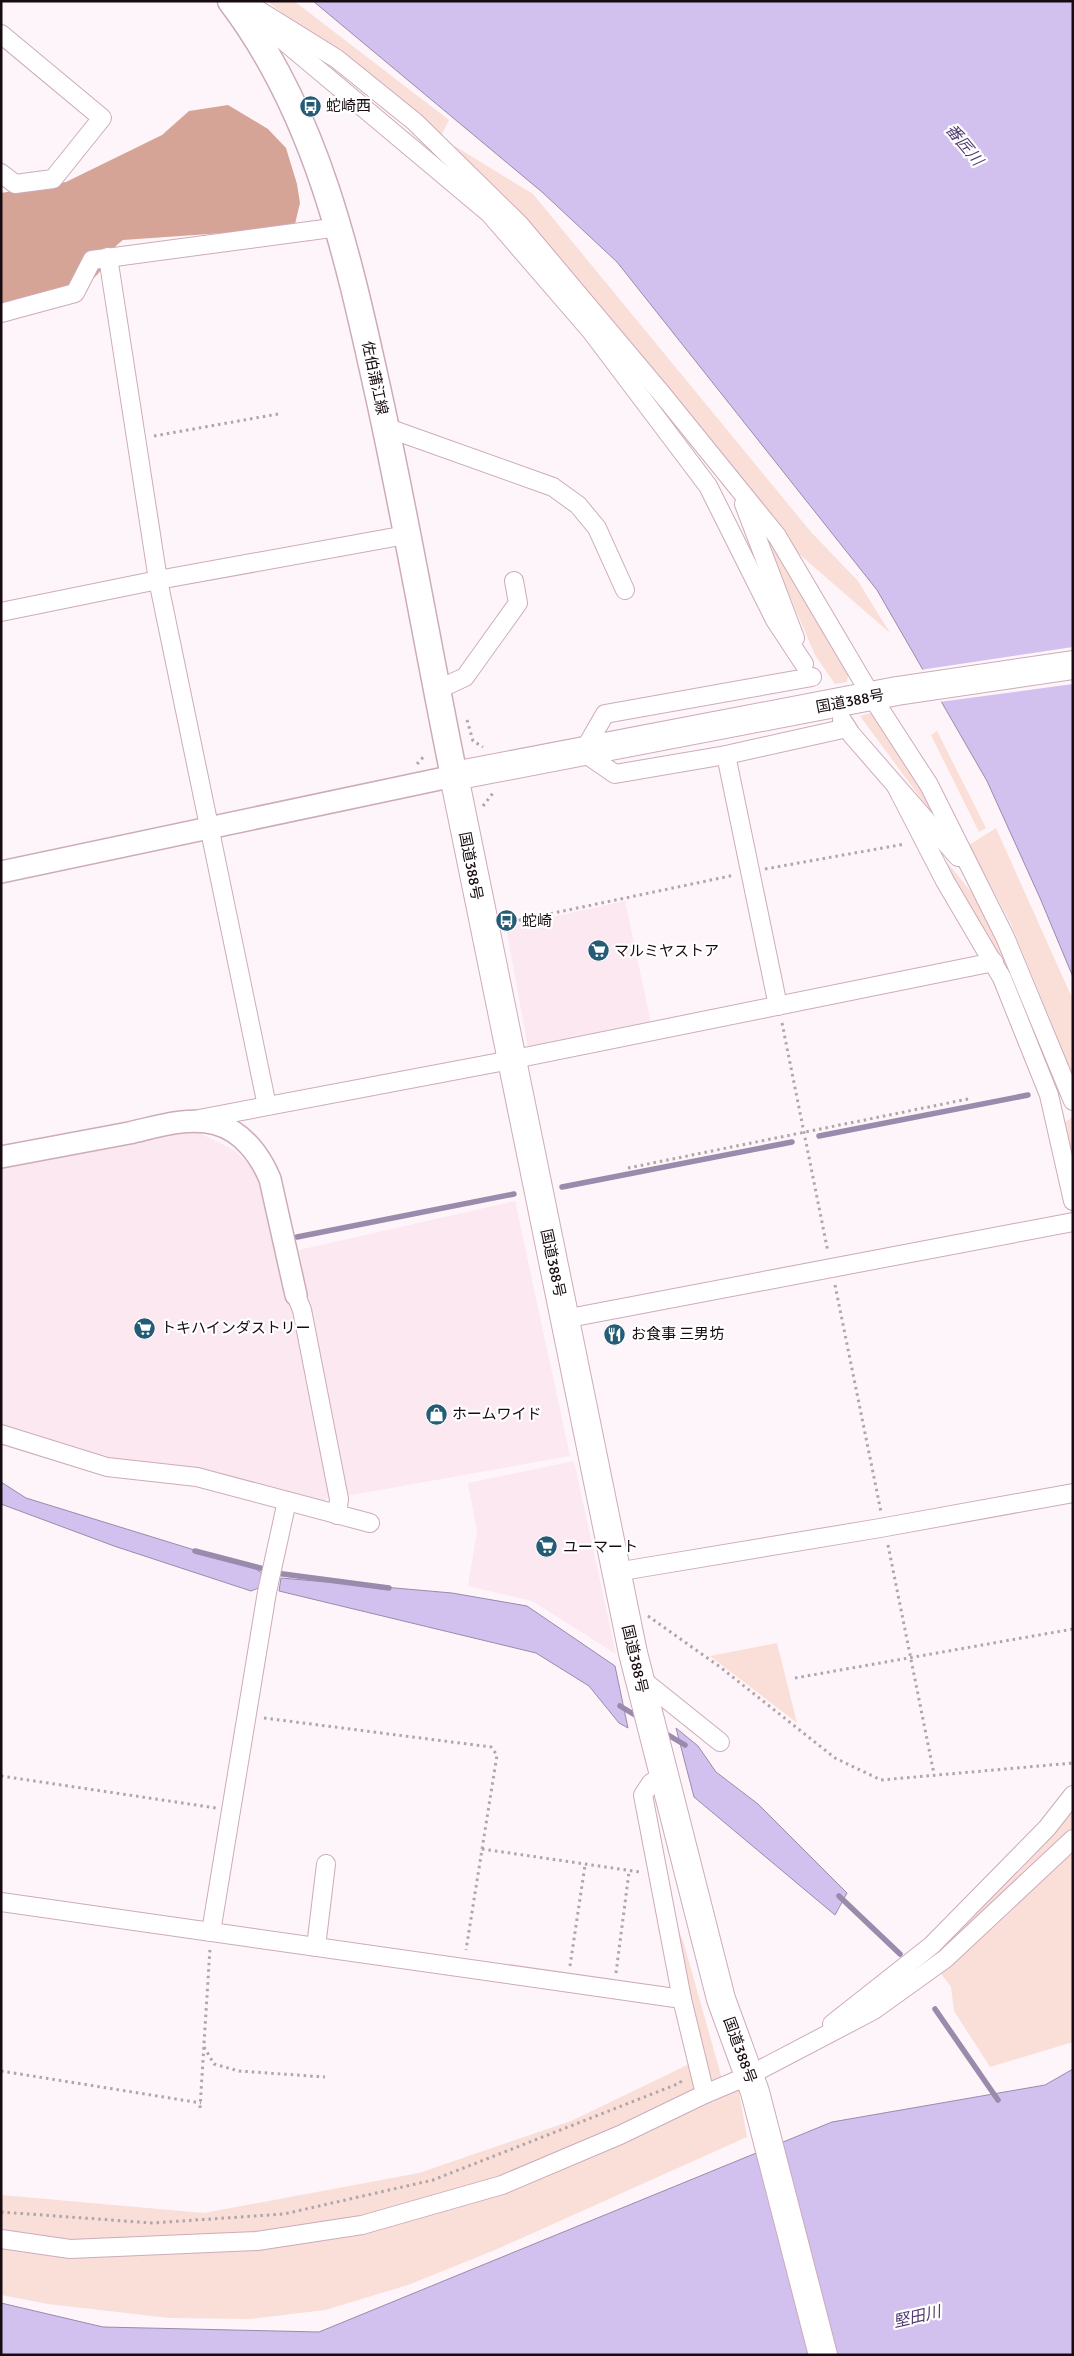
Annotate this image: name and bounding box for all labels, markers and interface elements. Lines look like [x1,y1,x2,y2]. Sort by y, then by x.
bus stop icon: 蛇崎西 [298,94,322,118]
place label: 蛇崎西 [326,97,371,115]
water label: 番匠川 [941,120,988,171]
street label: 佐伯蒲江線 [358,339,392,417]
street label: 国道388号 [814,686,886,716]
street label: 国道388号 [456,830,486,902]
bus stop icon: 蛇崎 [494,909,518,933]
place label: 蛇崎 [522,912,552,930]
supermarket icon: マルミヤストア [586,939,610,963]
place label: マルミヤストア [614,942,719,960]
street label: 国道388号 [537,1227,569,1299]
supermarket icon: トキハインダストリー [133,1316,157,1340]
place label: トキハインダストリー [161,1319,311,1337]
restaurant icon: お食事 三男坊 [603,1322,627,1346]
place label: お食事 三男坊 [631,1325,724,1343]
shop icon: ホームワイド [424,1402,448,1426]
place label: ホームワイド [452,1405,542,1423]
supermarket icon: ユーマート [535,1535,559,1559]
place label: ユーマート [563,1538,638,1556]
street label: 国道388号 [618,1623,652,1695]
street label: 国道388号 [720,2014,760,2086]
water label: 堅田川 [891,2301,945,2332]

